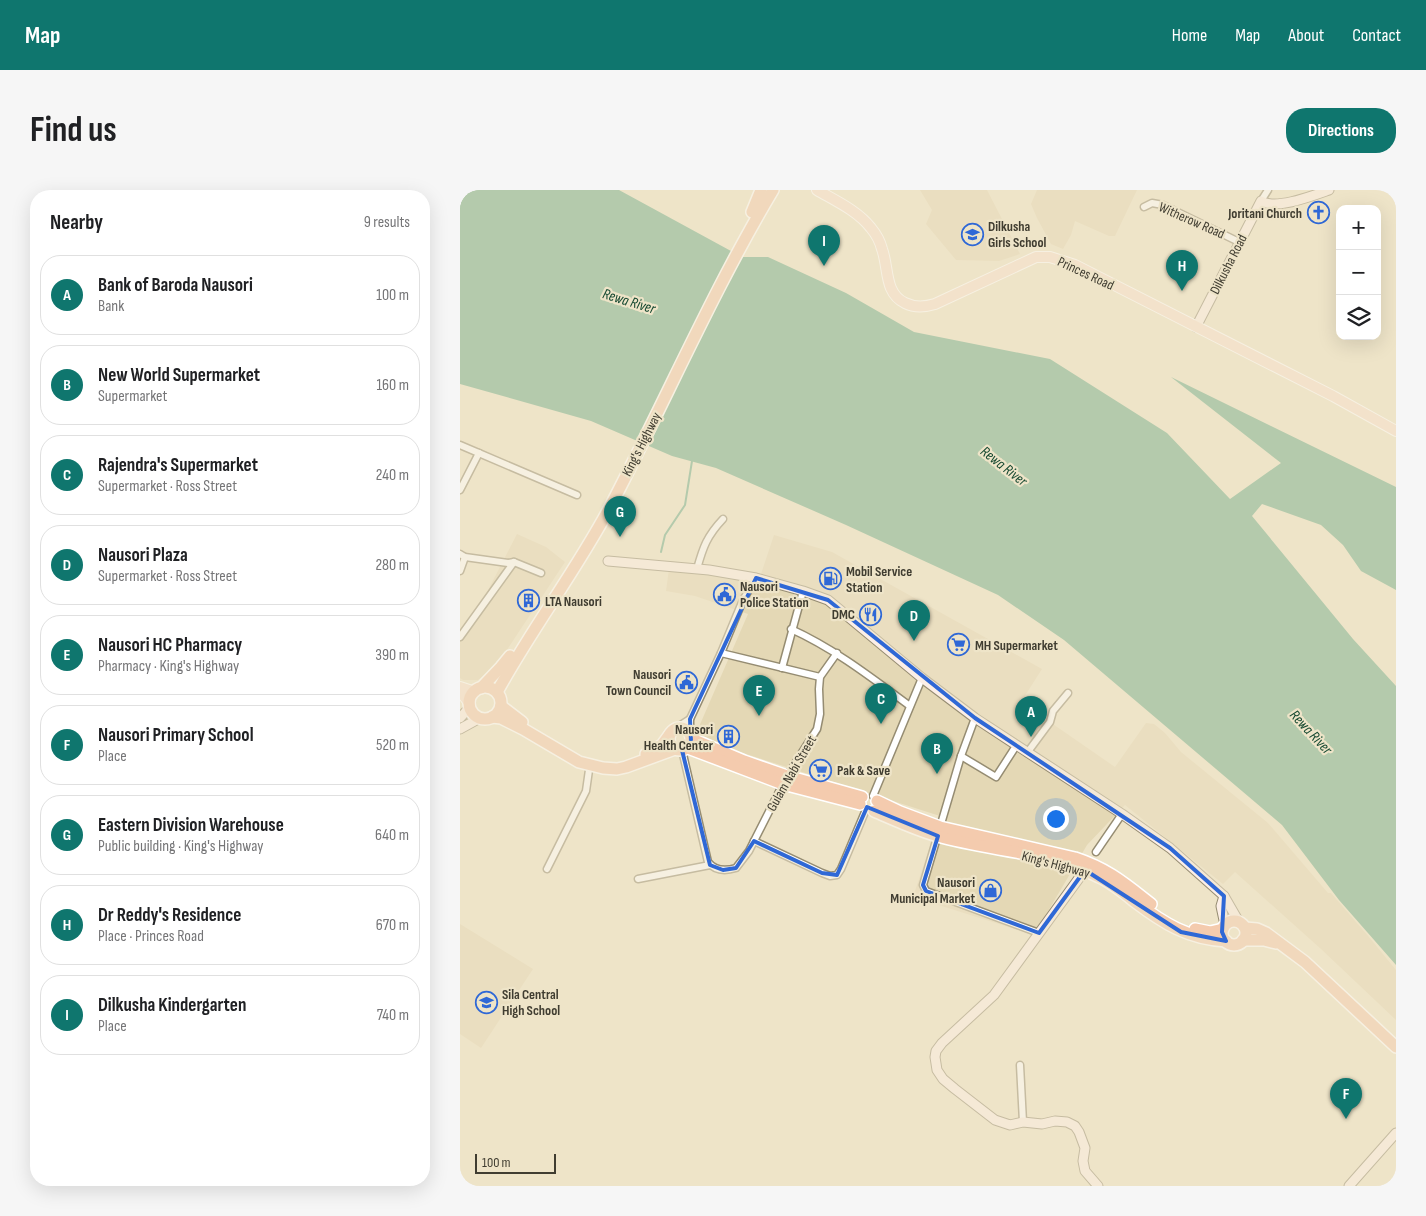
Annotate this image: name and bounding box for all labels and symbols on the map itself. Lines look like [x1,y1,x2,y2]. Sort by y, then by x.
street label: Witherow Road [1156,198,1228,243]
church icon: Joritani Church [1306,201,1330,225]
place label: Joritani Church [1227,205,1302,222]
place label: Dilkusha Girls School [988,218,1047,251]
school or university icon: Dilkusha Girls School [960,222,984,246]
pin: I [808,225,840,266]
street label: Dilkusha Road [1206,231,1251,297]
pin: H [1166,250,1198,291]
street label: Princes Road [1055,253,1117,294]
water label: Rewa River [600,284,658,319]
street label: King's Highway [618,409,665,479]
water label: Rewa River [977,442,1031,491]
pin: G [604,496,636,537]
place label: Mobil Service Station [846,563,912,596]
fuel station icon: Mobil Service Station [818,567,842,591]
place label: Nausori Police Station [740,578,809,611]
public building icon: Nausori Police Station [712,582,736,606]
building icon: LTA Nausori [517,589,541,613]
place label: LTA Nausori [545,593,602,610]
pin: D [898,600,930,641]
restaurant icon: DMC [859,602,883,626]
place label: DMC [832,606,855,623]
supermarket icon: MH Supermarket [947,633,971,657]
place label: MH Supermarket [975,637,1058,654]
place label: Nausori Town Council [606,666,671,699]
public building icon: Nausori Town Council [675,670,699,694]
pin: E [743,675,775,716]
pin: C [865,683,897,724]
pin: A [1015,696,1047,737]
water label: Rewa River [1285,706,1337,759]
place label: Nausori Health Center [644,721,714,754]
building icon: Nausori Health Center [717,725,741,749]
street label: Gulam Nabi Street [763,732,820,814]
pin: B [921,733,953,774]
supermarket icon: Pak & Save [809,758,833,782]
place label: Pak & Save [837,762,890,779]
your location [1043,806,1069,832]
street label: King's Highway [1020,847,1092,882]
place label: Nausori Municipal Market [890,874,975,907]
shop icon: Nausori Municipal Market [979,878,1003,902]
place label: Sila Central High School [502,986,560,1019]
school or university icon: Sila Central High School [474,990,498,1014]
pin: F [1330,1078,1362,1119]
scale bar [475,1151,556,1174]

